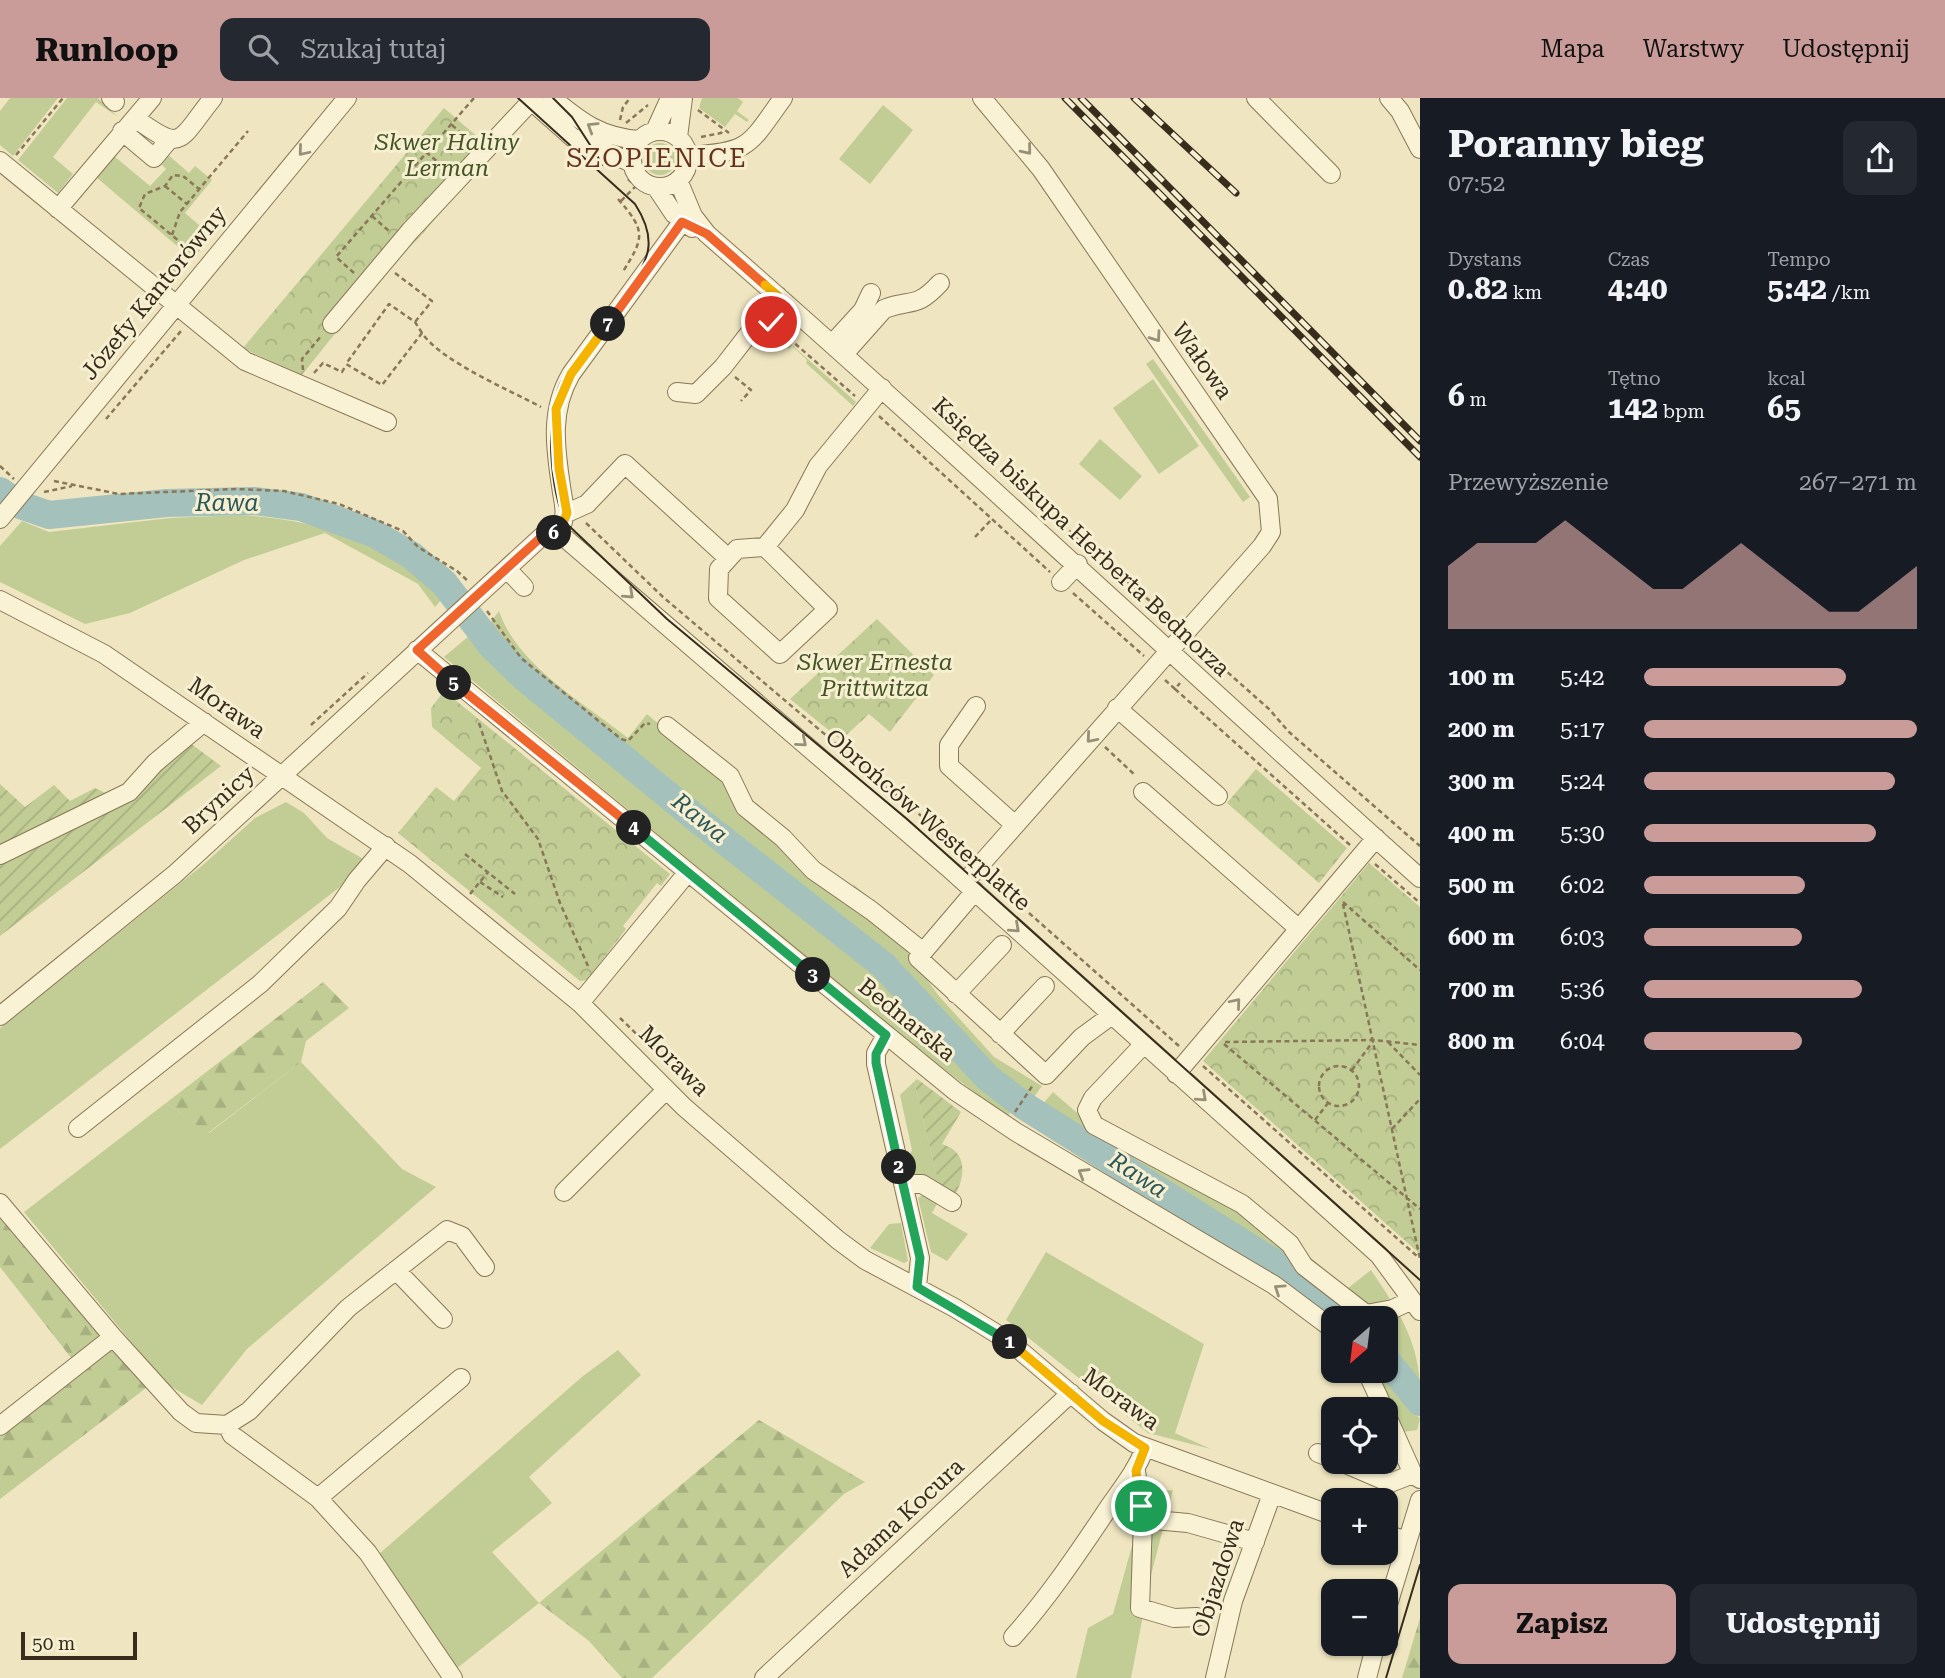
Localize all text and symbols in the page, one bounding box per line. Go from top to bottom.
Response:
search box [220,18,710,81]
text: Runloop [35,30,178,69]
icon: search [244,30,282,68]
text: Szukaj tutaj [300,34,446,64]
text: Mapa [1541,35,1605,63]
text: Warstwy [1643,35,1744,63]
text: Udostępnij [1782,35,1910,63]
button: share [1843,121,1917,195]
text: Poranny bieg [1448,122,1704,166]
one-way arrow [587,123,600,136]
park label: Skwer Haliny Lerman [374,129,520,182]
one-way arrow [299,142,311,155]
one-way arrow [1018,142,1031,154]
district label: SZOPIENICE [566,143,748,173]
text: 07:52 [1448,170,1505,197]
street label: Józefy Kantorówny [76,201,233,385]
text: Dystans [1448,248,1521,271]
text: Czas [1608,248,1650,271]
text: Tempo [1767,248,1831,271]
text: 0.82 [1448,271,1508,306]
text: 4:40 [1608,271,1667,306]
text: 5:42 [1767,271,1827,306]
text: km [1508,281,1542,304]
text: /km [1827,281,1870,304]
pin [741,292,801,352]
icon: check [752,303,790,341]
pin: 7 [590,306,626,342]
text: 7 [602,312,613,335]
street label: Wałowa [1166,318,1238,405]
one-way arrow [1148,329,1160,342]
text: Tętno [1608,367,1661,390]
text: kcal [1767,367,1806,390]
text: 6 [1448,378,1465,413]
text: m [1465,388,1487,411]
text: 142 [1608,390,1658,425]
text: 65 [1767,390,1801,425]
street label: Księdza biskupa Herberta Bednorza [927,392,1236,682]
text: bpm [1658,400,1705,423]
text: Przewyższenie [1448,469,1609,496]
text: 267–271 m [1799,469,1917,496]
water label: Rawa [194,489,259,517]
pin: 6 [536,516,572,550]
text: 6 [548,521,559,544]
one-way arrow [621,586,634,599]
park label: Skwer Ernesta Prittwitza [796,649,953,702]
text: 100 m [1448,664,1515,691]
text: 5:42 [1560,664,1605,691]
pin: 5 [436,666,472,700]
text: 5 [448,671,459,694]
street label: Morawa [183,672,271,745]
text: 200 m [1448,716,1515,743]
text: 5:17 [1560,716,1605,743]
street label: Obrońców Westerplatte [820,723,1036,917]
one-way arrow [1087,729,1099,742]
one-way arrow [793,734,806,746]
street label: Brynicy [178,760,261,840]
text: 300 m [1448,768,1515,795]
text: 5:24 [1560,768,1605,795]
water label: Rawa [666,787,733,849]
pin: 4 [616,810,652,846]
text: 4 [628,816,639,839]
text: 400 m [1448,820,1515,847]
text: 5:30 [1560,820,1605,847]
text: 500 m [1448,872,1515,899]
text: 6:02 [1560,872,1605,899]
one-way arrow [1007,920,1020,932]
text: 600 m [1448,924,1515,951]
text: 6:03 [1560,924,1605,951]
pin: 3 [796,958,830,992]
text: 3 [807,963,818,986]
street label: Bednarska [853,973,961,1068]
text: 700 m [1448,976,1515,1003]
text: 5:36 [1560,976,1605,1003]
one-way arrow [1228,998,1240,1011]
street label: Morawa [633,1020,715,1102]
text: 800 m [1448,1028,1515,1055]
text: 6:04 [1560,1028,1605,1055]
one-way arrow [1194,1089,1207,1101]
water label: Rawa [1103,1145,1172,1204]
pin: 2 [881,1150,916,1184]
text: 2 [893,1155,904,1178]
one-way arrow [1078,1168,1091,1181]
one-way arrow [1274,1285,1287,1297]
north arrow [1321,1306,1398,1382]
map controls [1321,1306,1398,1656]
pin: 1 [992,1324,1028,1360]
text: 1 [1004,1330,1015,1353]
street label: Morawa [1077,1362,1165,1436]
button: locate [1321,1397,1398,1474]
street label: Adama Kocura [833,1453,970,1583]
pin [1111,1476,1171,1536]
icon: arrive [1122,1487,1160,1525]
button: + [1321,1488,1398,1565]
street label: Objazdowa [1186,1515,1250,1641]
button: − [1321,1579,1398,1656]
button: Zapisz [1448,1584,1676,1664]
button: Udostępnij [1690,1584,1917,1664]
scale bar [21,1629,136,1661]
text: 50 m [32,1632,75,1655]

